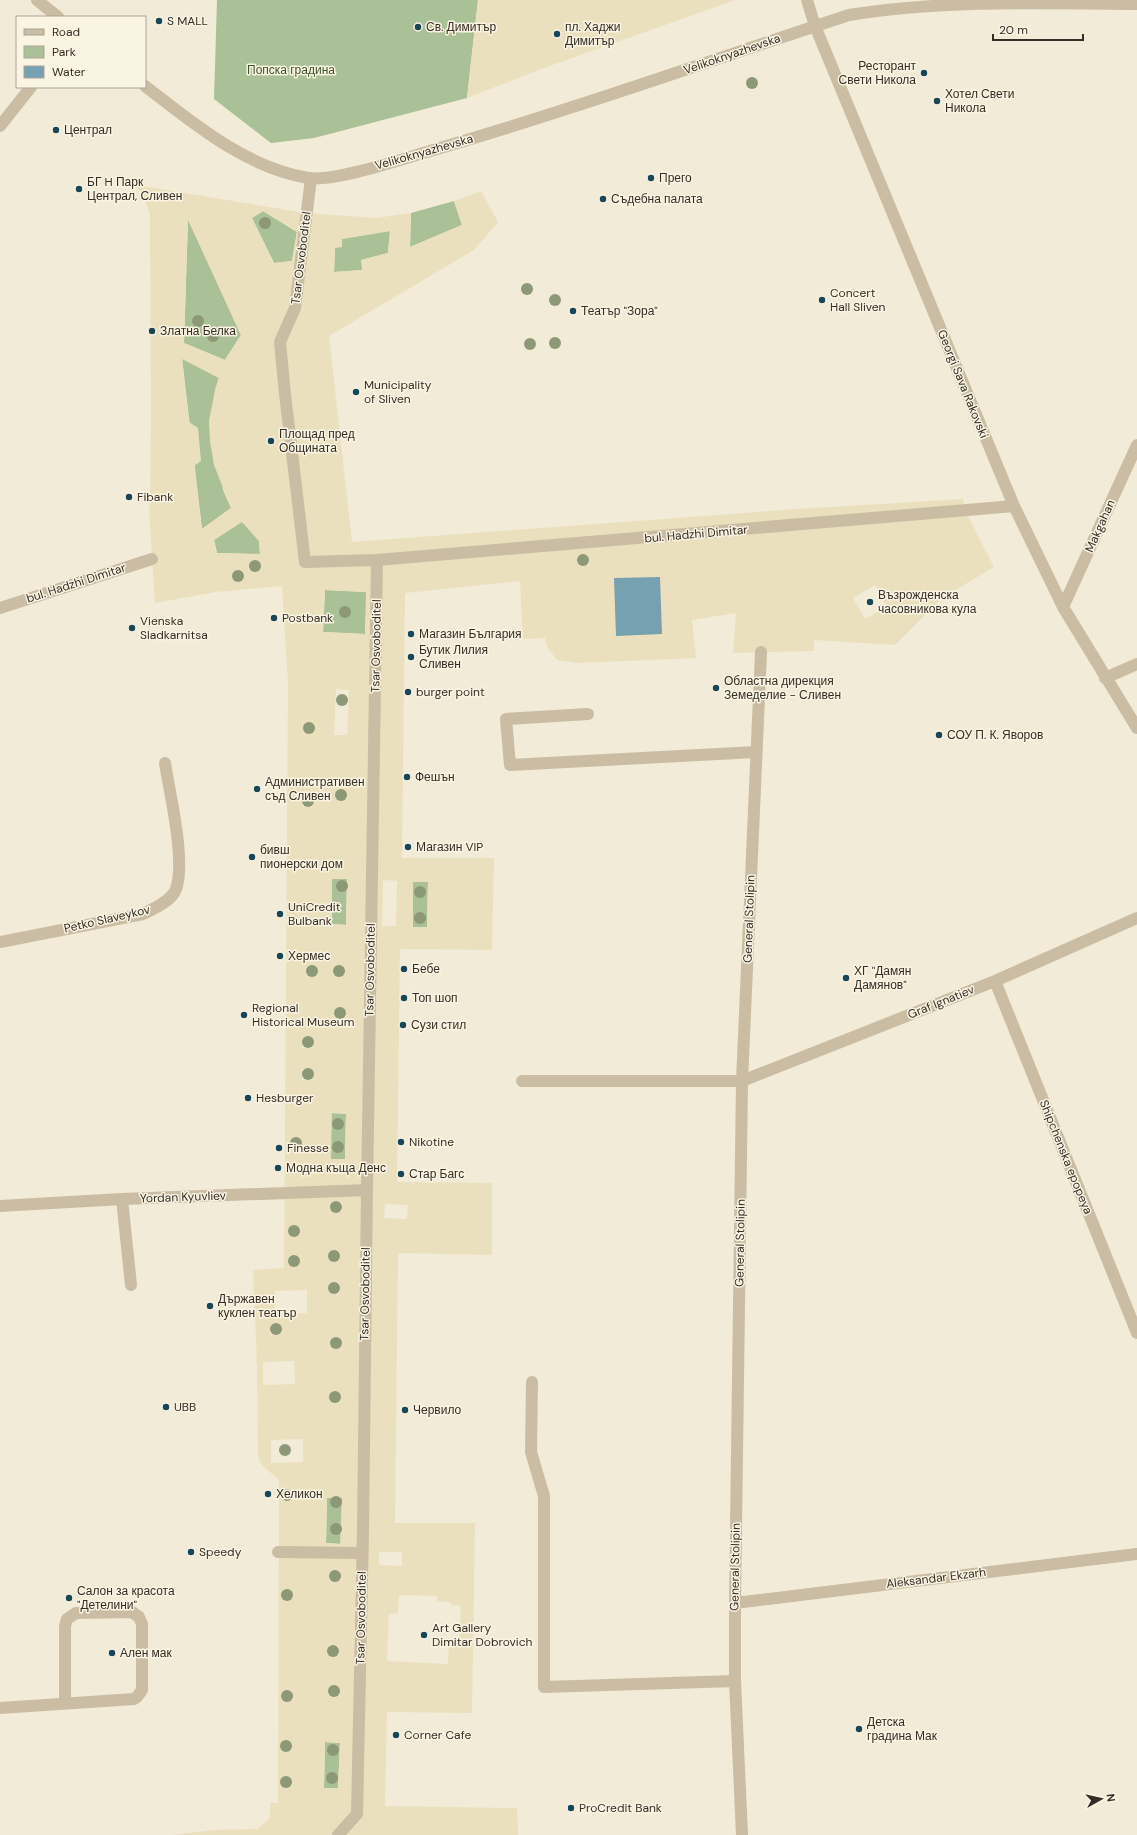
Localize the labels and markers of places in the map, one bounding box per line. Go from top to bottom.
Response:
place label: S MALL [167,13,208,29]
marker: S MALL [154,16,164,26]
place label: Св. Димитър [426,19,496,35]
place label: пл. Хаджи Димитър [565,19,620,49]
marker: Св. Димитър [413,22,423,32]
marker: пл. Хаджи Димитър [552,29,562,39]
place label: Ресторант Свети Никола [839,58,917,88]
marker: Ресторант Свети Никола [919,68,929,78]
place label: Хотел Свети Никола [945,86,1015,116]
marker: Хотел Свети Никола [932,96,942,106]
place label: Централ [64,122,112,138]
marker: Централ [51,125,61,135]
place label: Прего [659,170,692,186]
marker: Прего [646,173,656,183]
place label: БГ H Парк Централ, Сливен [87,174,182,204]
marker: БГ H Парк Централ, Сливен [74,184,84,194]
place label: Съдебна палата [611,191,703,207]
marker: Съдебна палата [598,194,608,204]
place label: Concert Hall Sliven [830,285,886,315]
marker: Concert Hall Sliven [817,295,827,305]
place label: Театър "Зора" [581,303,658,319]
marker: Театър "Зора" [568,306,578,316]
place label: Златна Белка [160,323,236,339]
marker: Златна Белка [147,326,157,336]
place label: Municipality of Sliven [364,377,432,407]
marker: Municipality of Sliven [351,387,361,397]
place label: Площад пред Общината [279,426,355,456]
marker: Площад пред Общината [266,436,276,446]
place label: Fibank [137,489,173,505]
marker: Fibank [124,492,134,502]
place label: Възрожденска часовникова кула [878,587,977,617]
marker: Възрожденска часовникова кула [865,597,875,607]
place label: Postbank [282,610,333,626]
place label: Vienska Sladkarnitsa [140,613,208,643]
marker: Postbank [269,613,279,623]
marker: Vienska Sladkarnitsa [127,623,137,633]
place label: Магазин България [419,626,522,642]
marker: Магазин България [406,629,416,639]
place label: Бутик Лилия Сливен [419,642,488,672]
marker: Бутик Лилия Сливен [406,652,416,662]
place label: Областна дирекция Земеделие - Сливен [724,673,841,703]
marker: Областна дирекция Земеделие - Сливен [711,683,721,693]
place label: burger point [416,684,485,700]
marker: burger point [403,687,413,697]
place label: СОУ П. К. Яворов [947,727,1043,743]
marker: СОУ П. К. Яворов [934,730,944,740]
place label: Фешън [415,769,455,785]
marker: Фешън [402,772,412,782]
place label: Административен съд Сливен [265,774,365,804]
marker: Административен съд Сливен [252,784,262,794]
place label: Магазин VIP [416,839,483,855]
place label: бивш пионерски дом [260,842,343,872]
marker: Магазин VIP [403,842,413,852]
marker: бивш пионерски дом [247,852,257,862]
place label: UniCredit Bulbank [288,899,341,929]
marker: UniCredit Bulbank [275,909,285,919]
place label: Хермес [288,948,330,964]
marker: Хермес [275,951,285,961]
place label: Бебе [412,961,440,977]
place label: ХГ "Дамян Дамянов" [854,963,911,993]
marker: Бебе [399,964,409,974]
marker: ХГ "Дамян Дамянов" [841,973,851,983]
place label: Топ шоп [412,990,458,1006]
marker: Топ шоп [399,993,409,1003]
place label: Regional Historical Museum [252,1000,354,1030]
marker: Regional Historical Museum [239,1010,249,1020]
place label: Сузи стил [411,1017,466,1033]
marker: Сузи стил [398,1020,408,1030]
place label: Hesburger [256,1090,314,1106]
marker: Hesburger [243,1093,253,1103]
place label: Nikotine [409,1134,454,1150]
marker: Nikotine [396,1137,406,1147]
place label: Finesse [287,1140,329,1156]
marker: Finesse [274,1143,284,1153]
place label: Модна къща Денс [286,1160,386,1176]
marker: Модна къща Денс [273,1163,283,1173]
place label: Стар Багс [409,1166,464,1182]
marker: Стар Багс [396,1169,406,1179]
place label: Държавен куклен театър [218,1291,297,1321]
marker: Държавен куклен театър [205,1301,215,1311]
place label: UBB [174,1399,196,1415]
marker: UBB [161,1402,171,1412]
place label: Червило [413,1402,462,1418]
marker: Червило [400,1405,410,1415]
place label: Хеликон [276,1486,323,1502]
marker: Хеликон [263,1489,273,1499]
place label: Speedy [199,1544,242,1560]
marker: Speedy [186,1547,196,1557]
place label: Салон за красота "Детелини" [77,1583,175,1613]
marker: Салон за красота "Детелини" [64,1593,74,1603]
place label: Art Gallery Dimitar Dobrovich [432,1620,533,1650]
marker: Art Gallery Dimitar Dobrovich [419,1630,429,1640]
place label: Ален мак [120,1645,172,1661]
marker: Ален мак [107,1648,117,1658]
place label: Детска градина Мак [867,1714,938,1744]
marker: Детска градина Мак [854,1724,864,1734]
place label: Corner Cafe [404,1727,471,1743]
marker: Corner Cafe [391,1730,401,1740]
place label: ProCredit Bank [579,1800,662,1816]
marker: ProCredit Bank [566,1803,576,1813]

